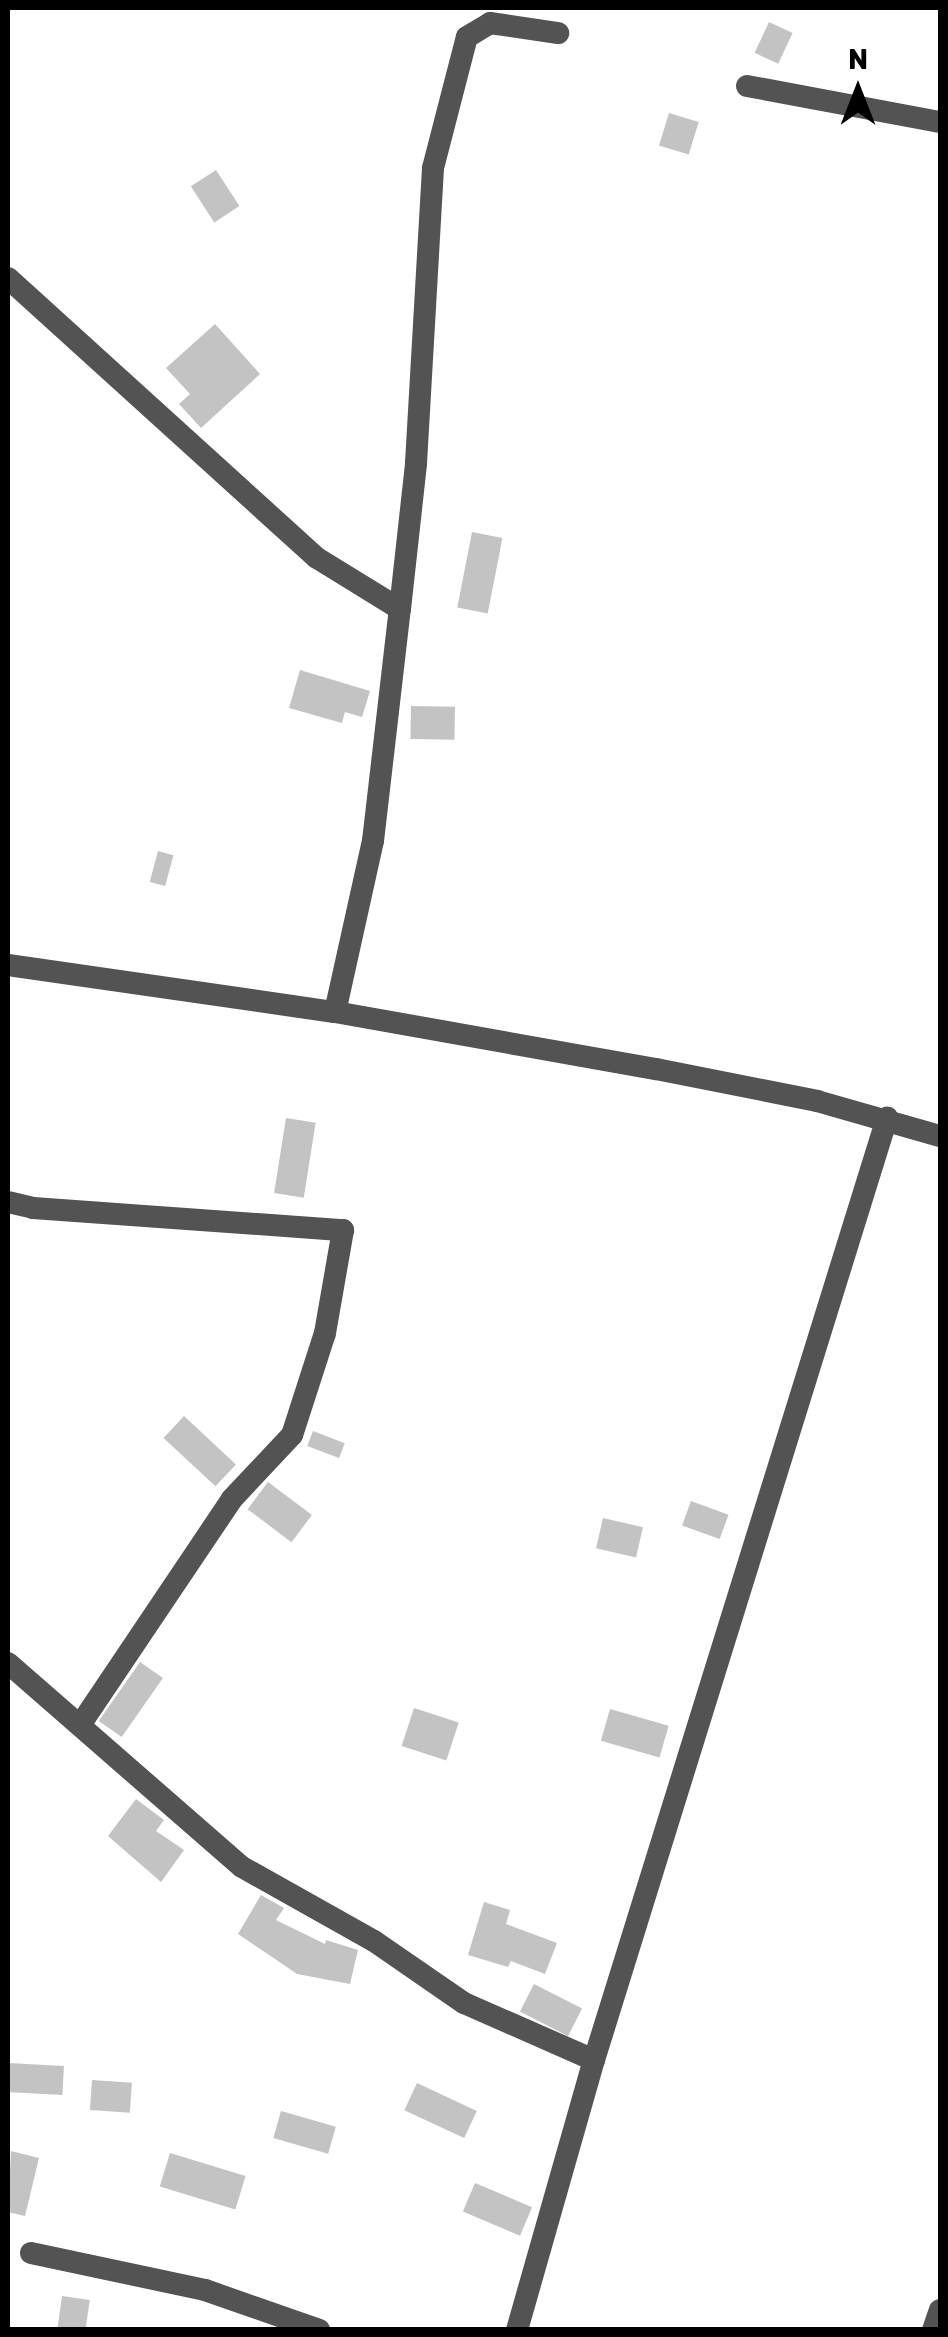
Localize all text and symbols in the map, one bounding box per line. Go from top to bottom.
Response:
north arrow [808,40,908,140]
text: N [848,43,868,76]

